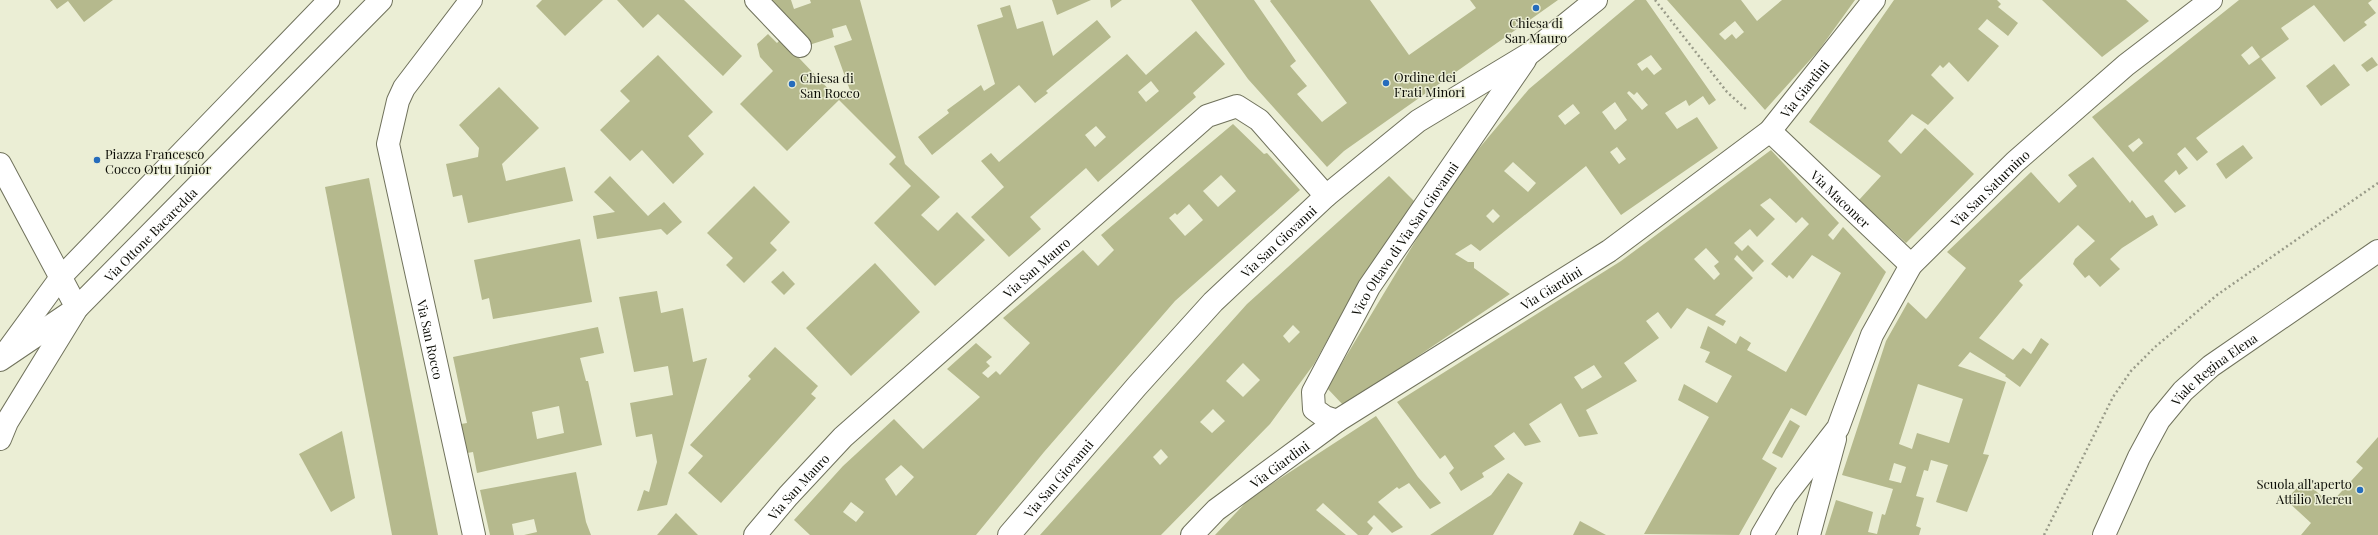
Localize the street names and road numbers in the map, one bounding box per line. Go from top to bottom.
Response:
street label: Via Giardini [1775,56,1832,121]
street label: Via San Saturnino [1946,145,2033,231]
street label: Vico Ottavo di Via San Giovanni [1346,158,1461,319]
street label: Via Macomer [1807,165,1875,231]
street label: Via Ottone Bacaredda [99,183,200,285]
street label: Via San Giovanni [1236,201,1320,281]
street label: Via San Mauro [998,233,1073,302]
street label: Via Giardini [1516,262,1585,313]
street label: Via San Rocco [414,297,448,381]
street label: Viale Regina Elena [2166,328,2261,409]
street label: Via San Giovanni [1019,435,1096,522]
street label: Via Giardini [1245,436,1312,492]
street label: Via San Mauro [763,449,832,524]

